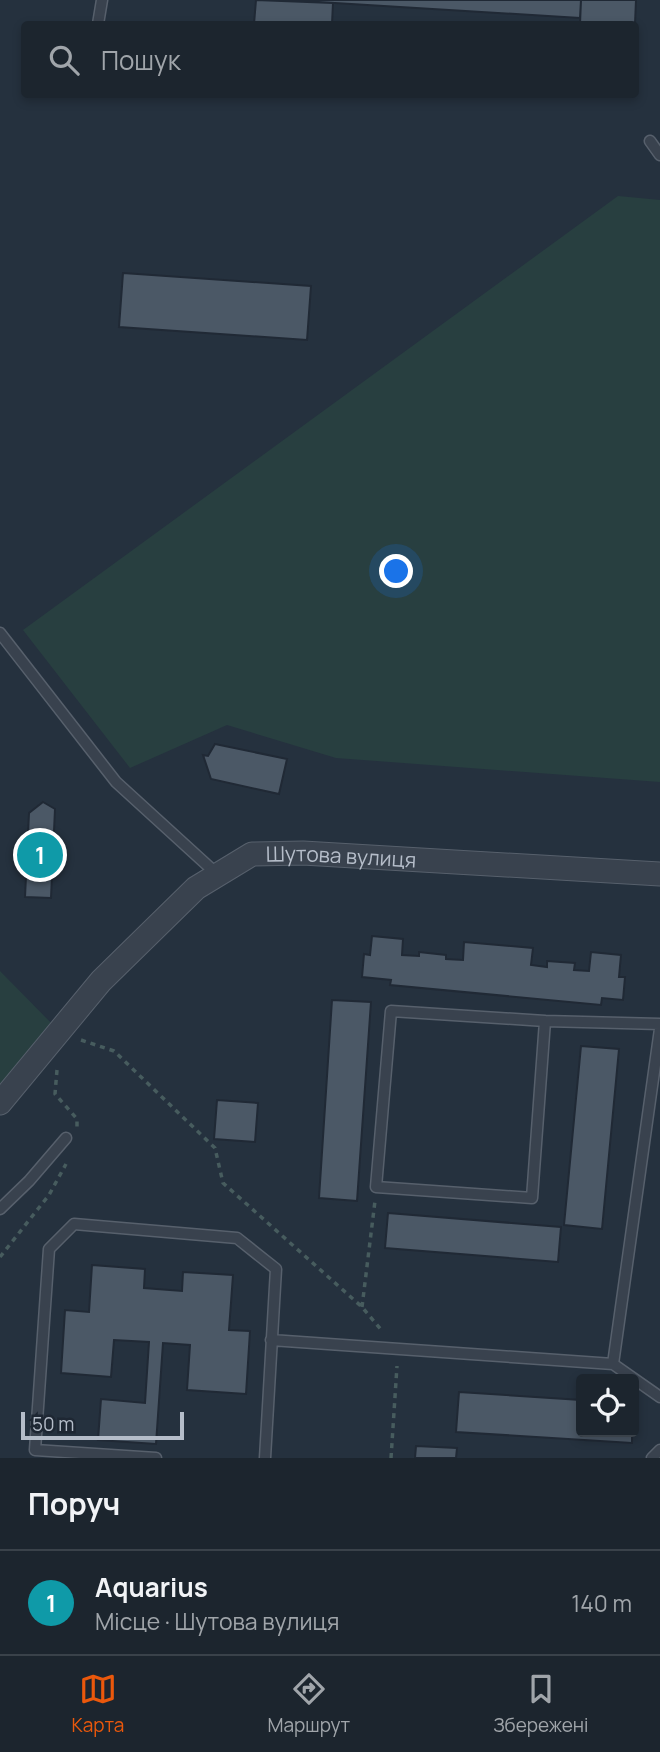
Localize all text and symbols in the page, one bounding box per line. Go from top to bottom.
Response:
search box [21,21,639,98]
icon: search [45,41,83,79]
text: Пошук [101,42,181,78]
your location [379,554,413,588]
pin: 1 [17,829,63,881]
street label: Шутова вулиця [266,839,417,874]
map controls [576,1374,639,1437]
button: locate [576,1374,639,1437]
scale bar [21,1409,184,1441]
text: 50 m [32,1411,74,1437]
text: Поруч [28,1483,120,1524]
text: Aquarius [95,1569,208,1605]
text: 1 [46,1587,56,1619]
text: 140 m [571,1587,632,1619]
text: Місце · Шутова вулиця [95,1605,339,1637]
tab: Карта [72,1670,124,1738]
tab: Маршрут [268,1670,350,1738]
tab: Збережені [493,1670,588,1738]

